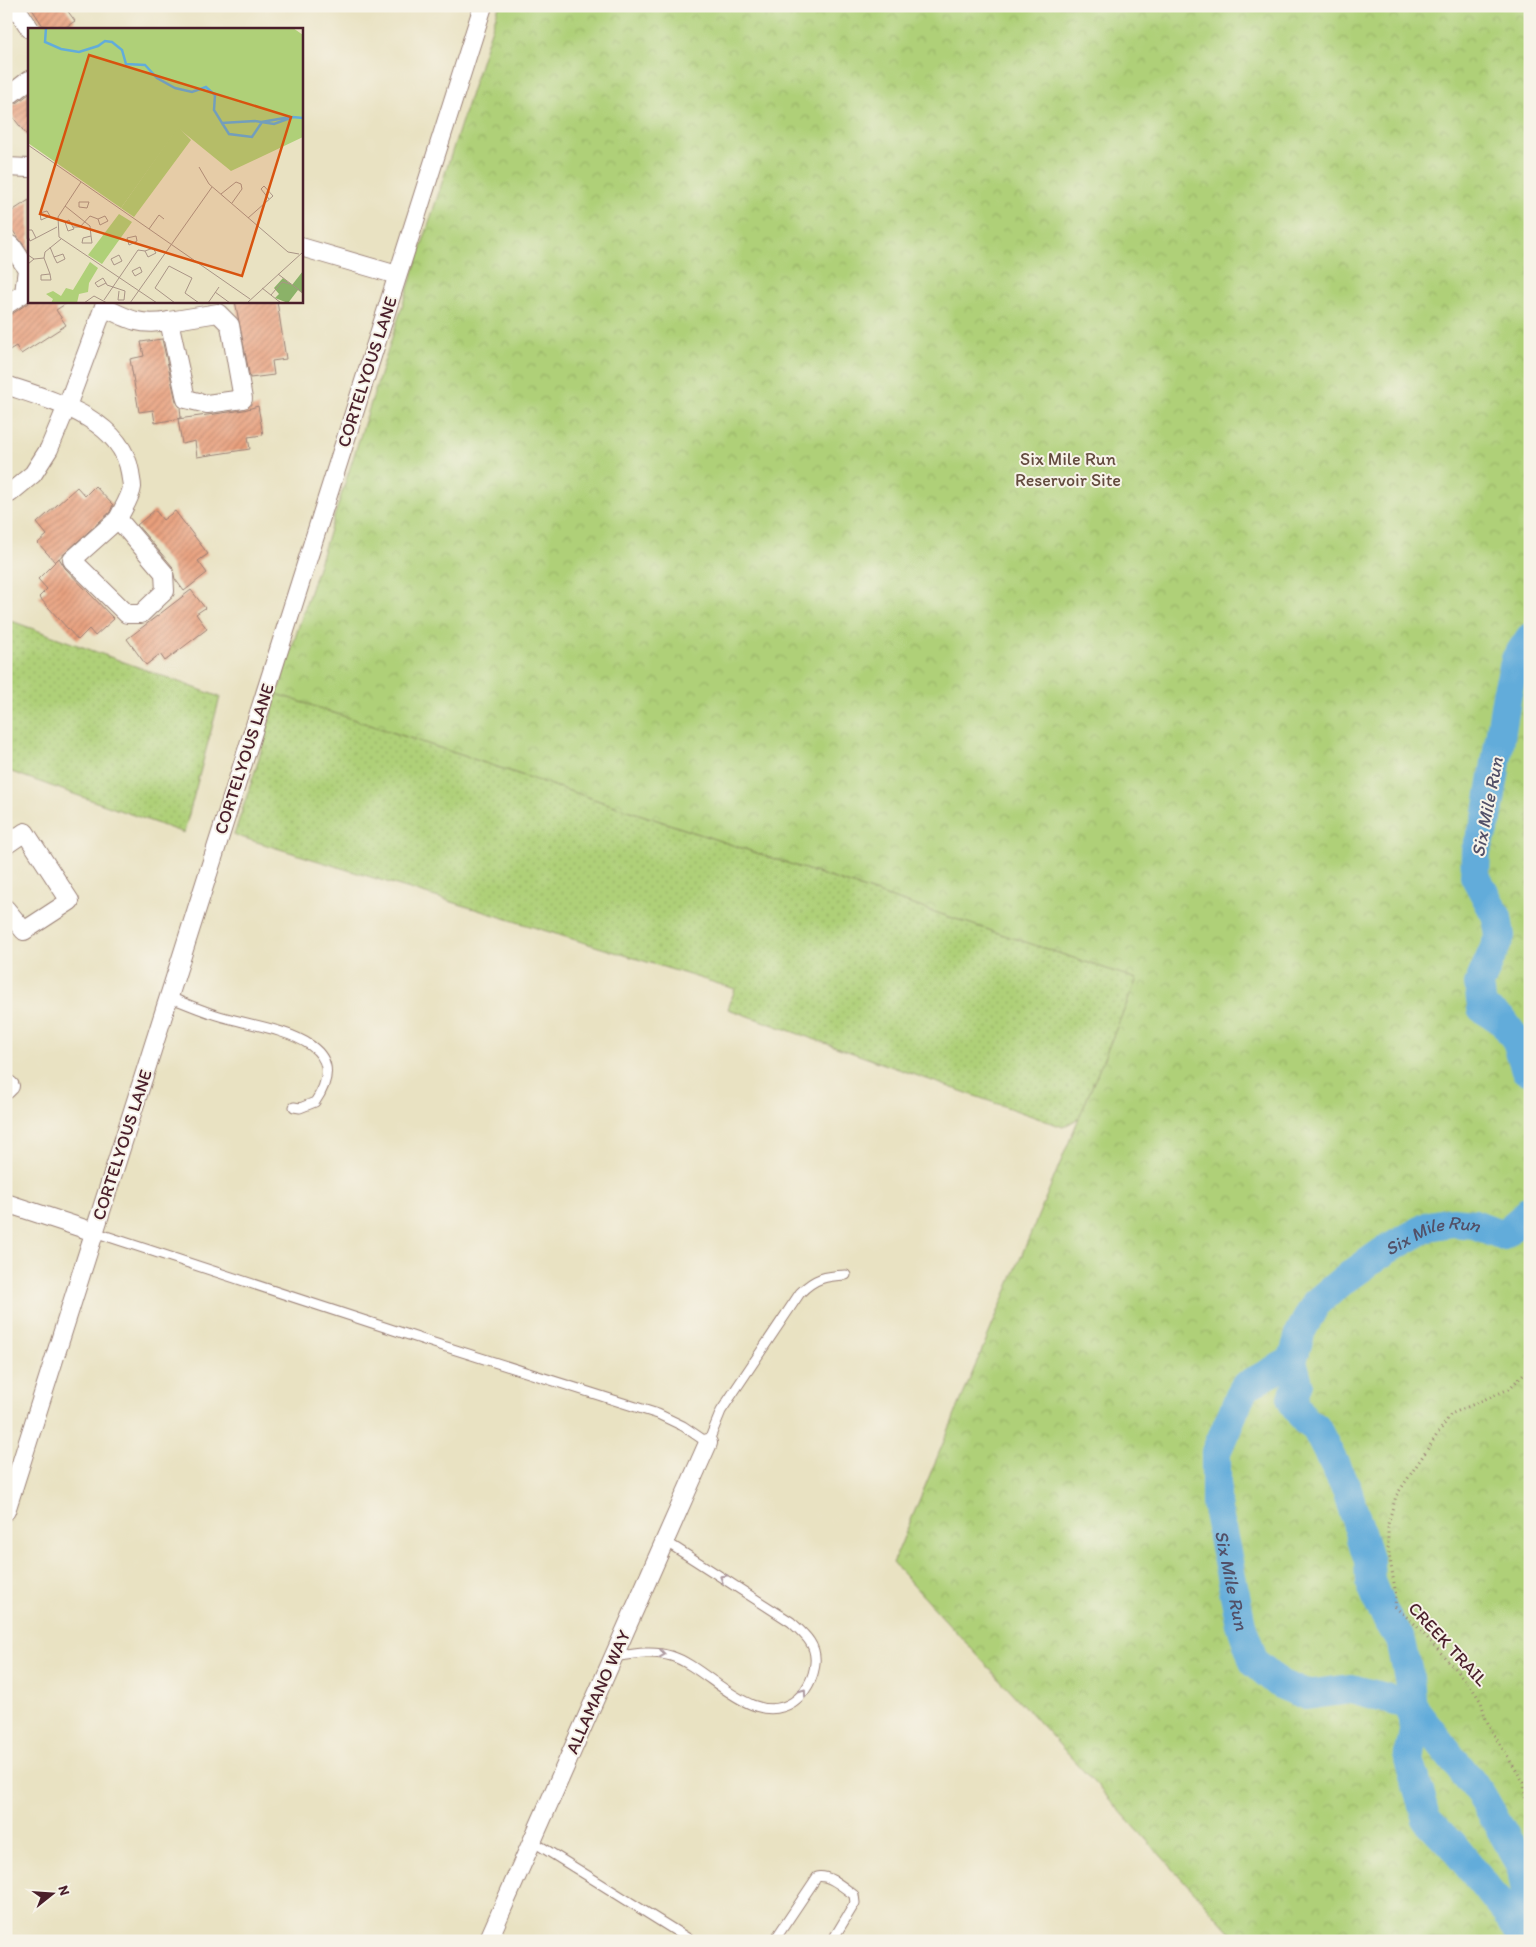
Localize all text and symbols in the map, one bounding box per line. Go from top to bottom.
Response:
inset map [28,28,302,302]
street label: CORTELYOUS LANE [332,294,402,450]
park label: Six Mile Run Reservoir Site [1015,448,1121,491]
street label: CORTELYOUS LANE [209,681,279,837]
water label: Six Mile Run [1466,755,1508,859]
street label: CORTELYOUS LANE [87,1067,157,1223]
water label: Six Mile Run [1380,1210,1484,1260]
water label: Six Mile Run [1210,1528,1254,1633]
one-way arrow [719,1574,728,1584]
street label: CREEK TRAIL [1404,1597,1492,1691]
street label: ALLAMANO WAY [561,1626,635,1757]
one-way arrow [658,1648,666,1659]
one-way arrow [797,1688,806,1698]
north arrow [28,1870,78,1920]
text: N [54,1883,73,1897]

